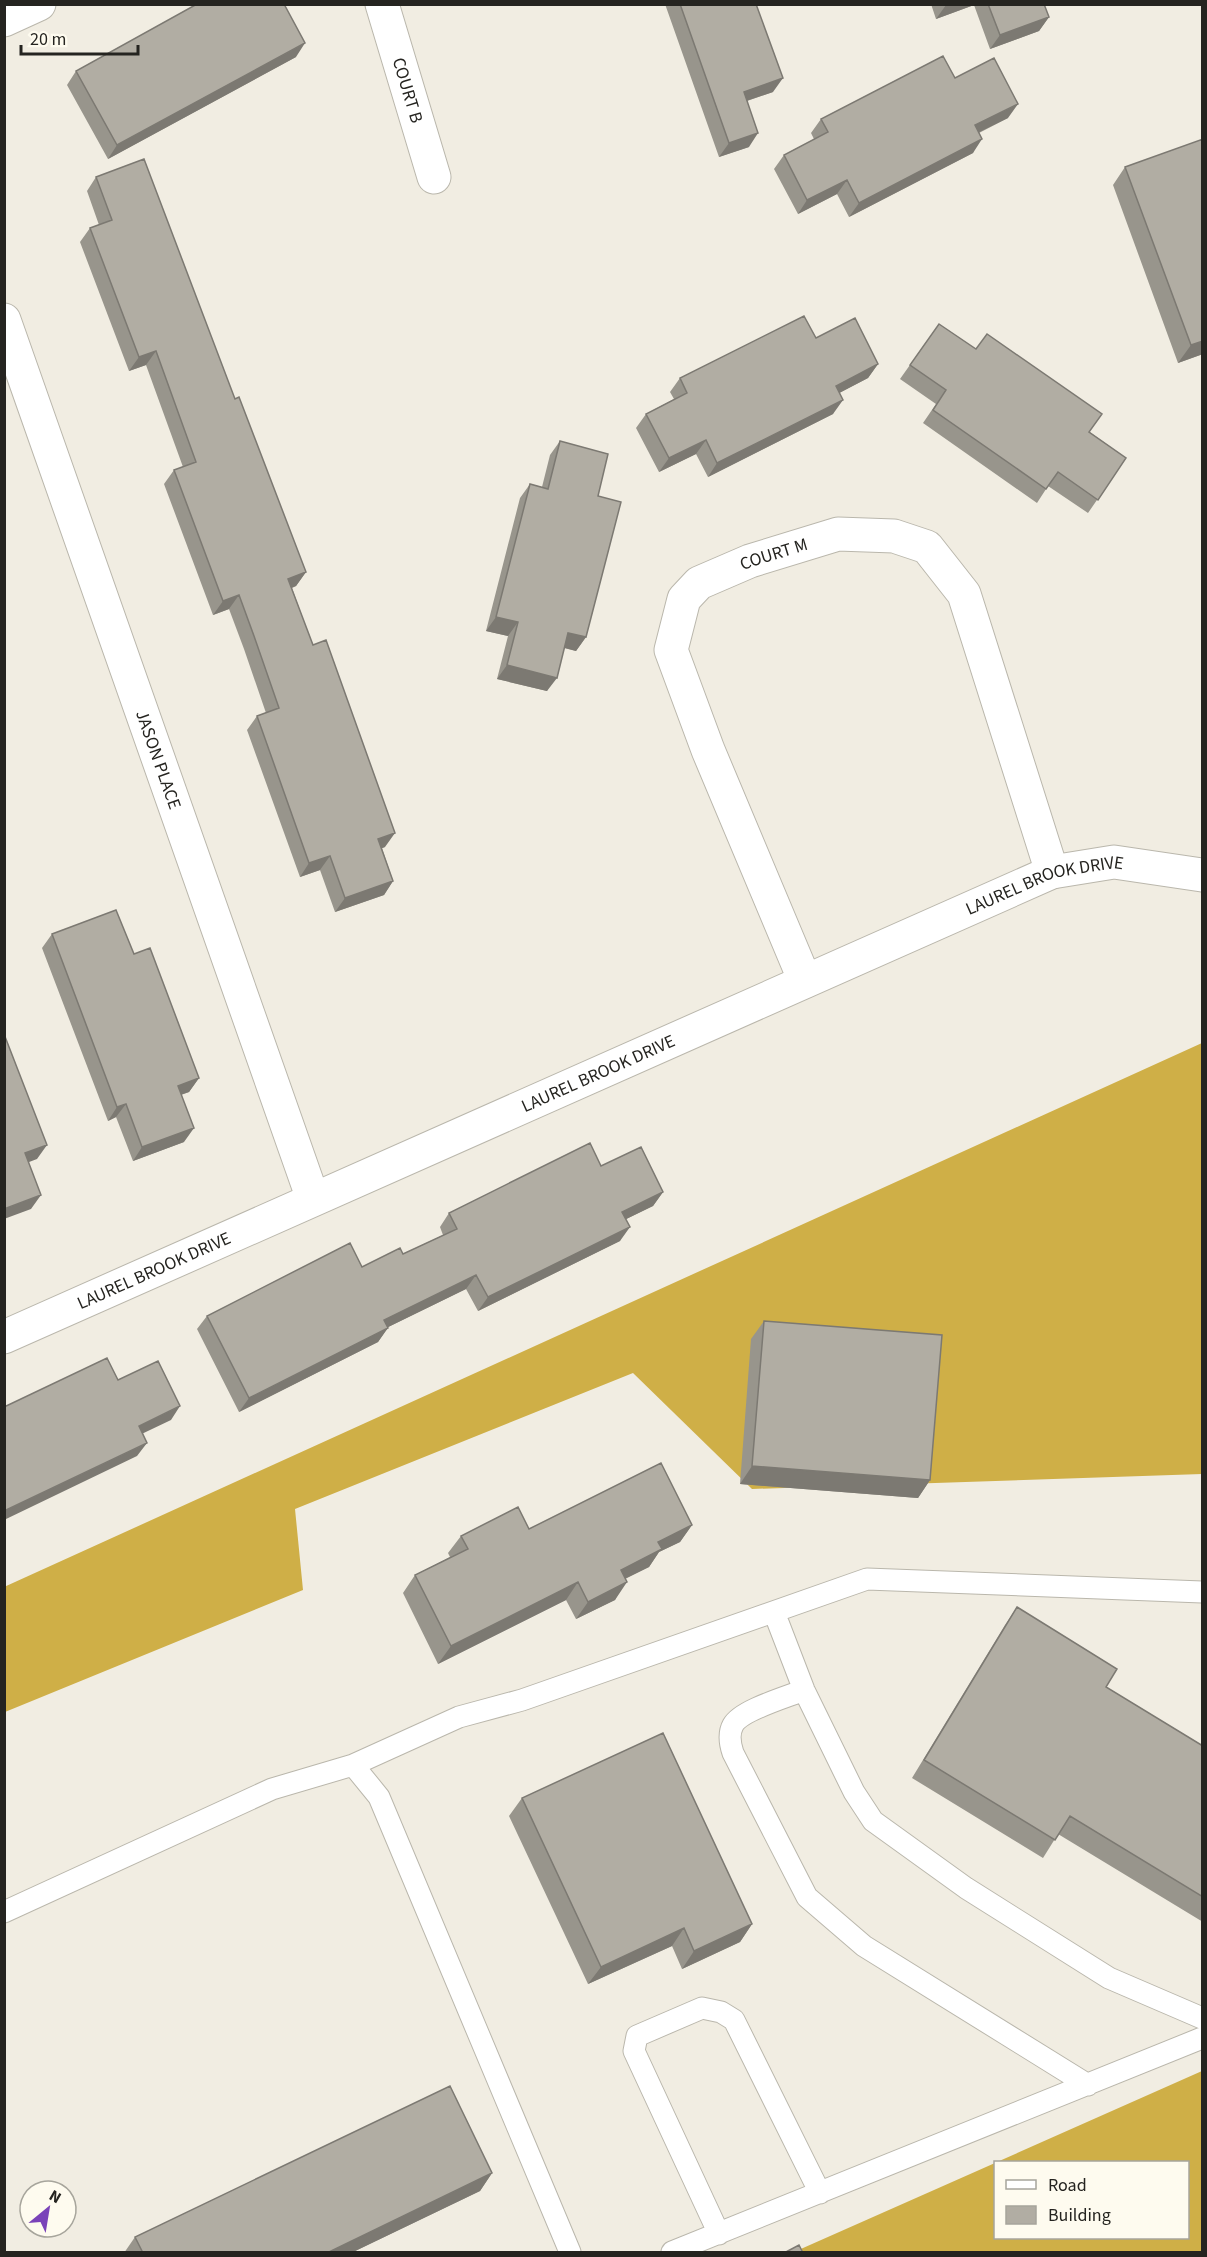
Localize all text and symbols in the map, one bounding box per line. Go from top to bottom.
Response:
scale bar [21,18,138,56]
text: 20 m [30,27,66,52]
street label: COURT B [386,55,429,126]
street label: COURT M [736,532,811,577]
street label: JASON PLACE [129,707,187,813]
street label: LAUREL BROOK DRIVE [962,850,1125,922]
street label: LAUREL BROOK DRIVE [518,1029,679,1119]
street label: LAUREL BROOK DRIVE [73,1226,235,1316]
legend [994,2161,1189,2239]
text: Road [1048,2173,1087,2198]
north arrow [18,2179,78,2239]
text: N [45,2185,65,2209]
text: Building [1048,2203,1111,2228]

